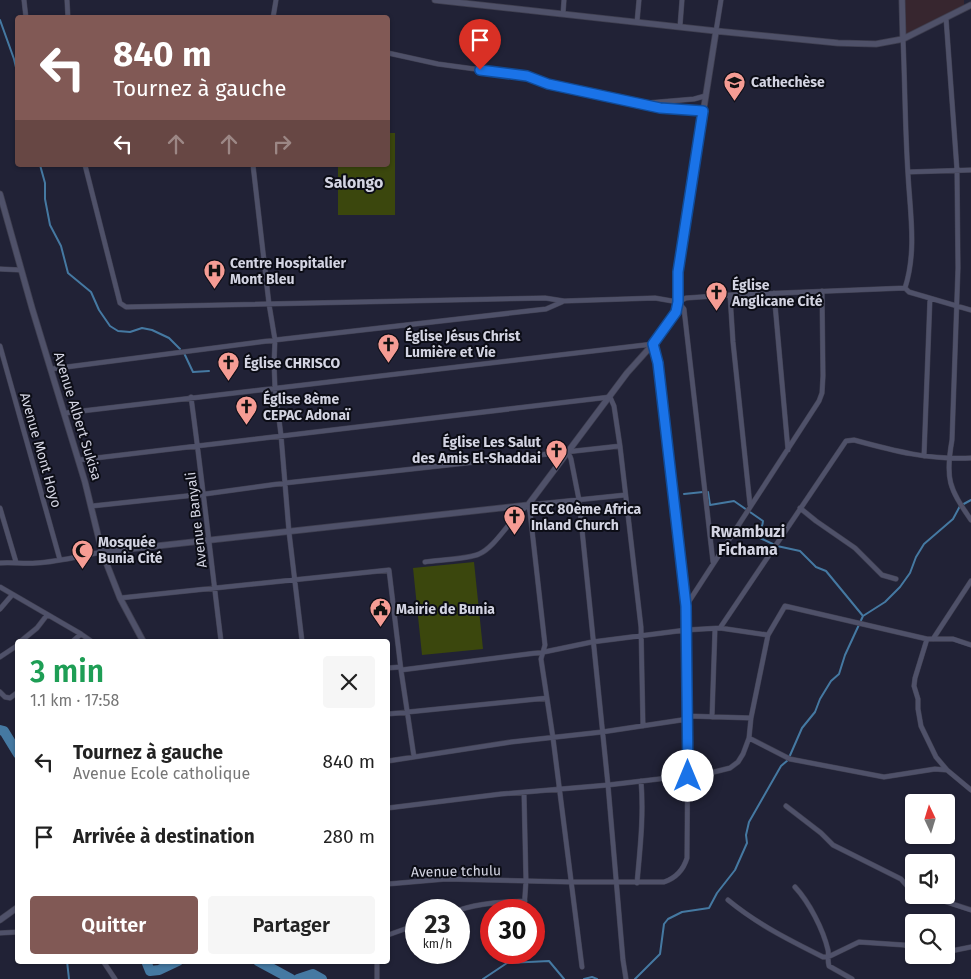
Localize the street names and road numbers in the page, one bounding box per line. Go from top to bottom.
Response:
street label: Avenue Albert Sukisa [50,350,105,482]
street label: Avenue Mont Hoyo [16,391,65,510]
street label: Avenue Banyali [182,471,211,569]
street label: Avenue tchulu [411,862,501,881]

